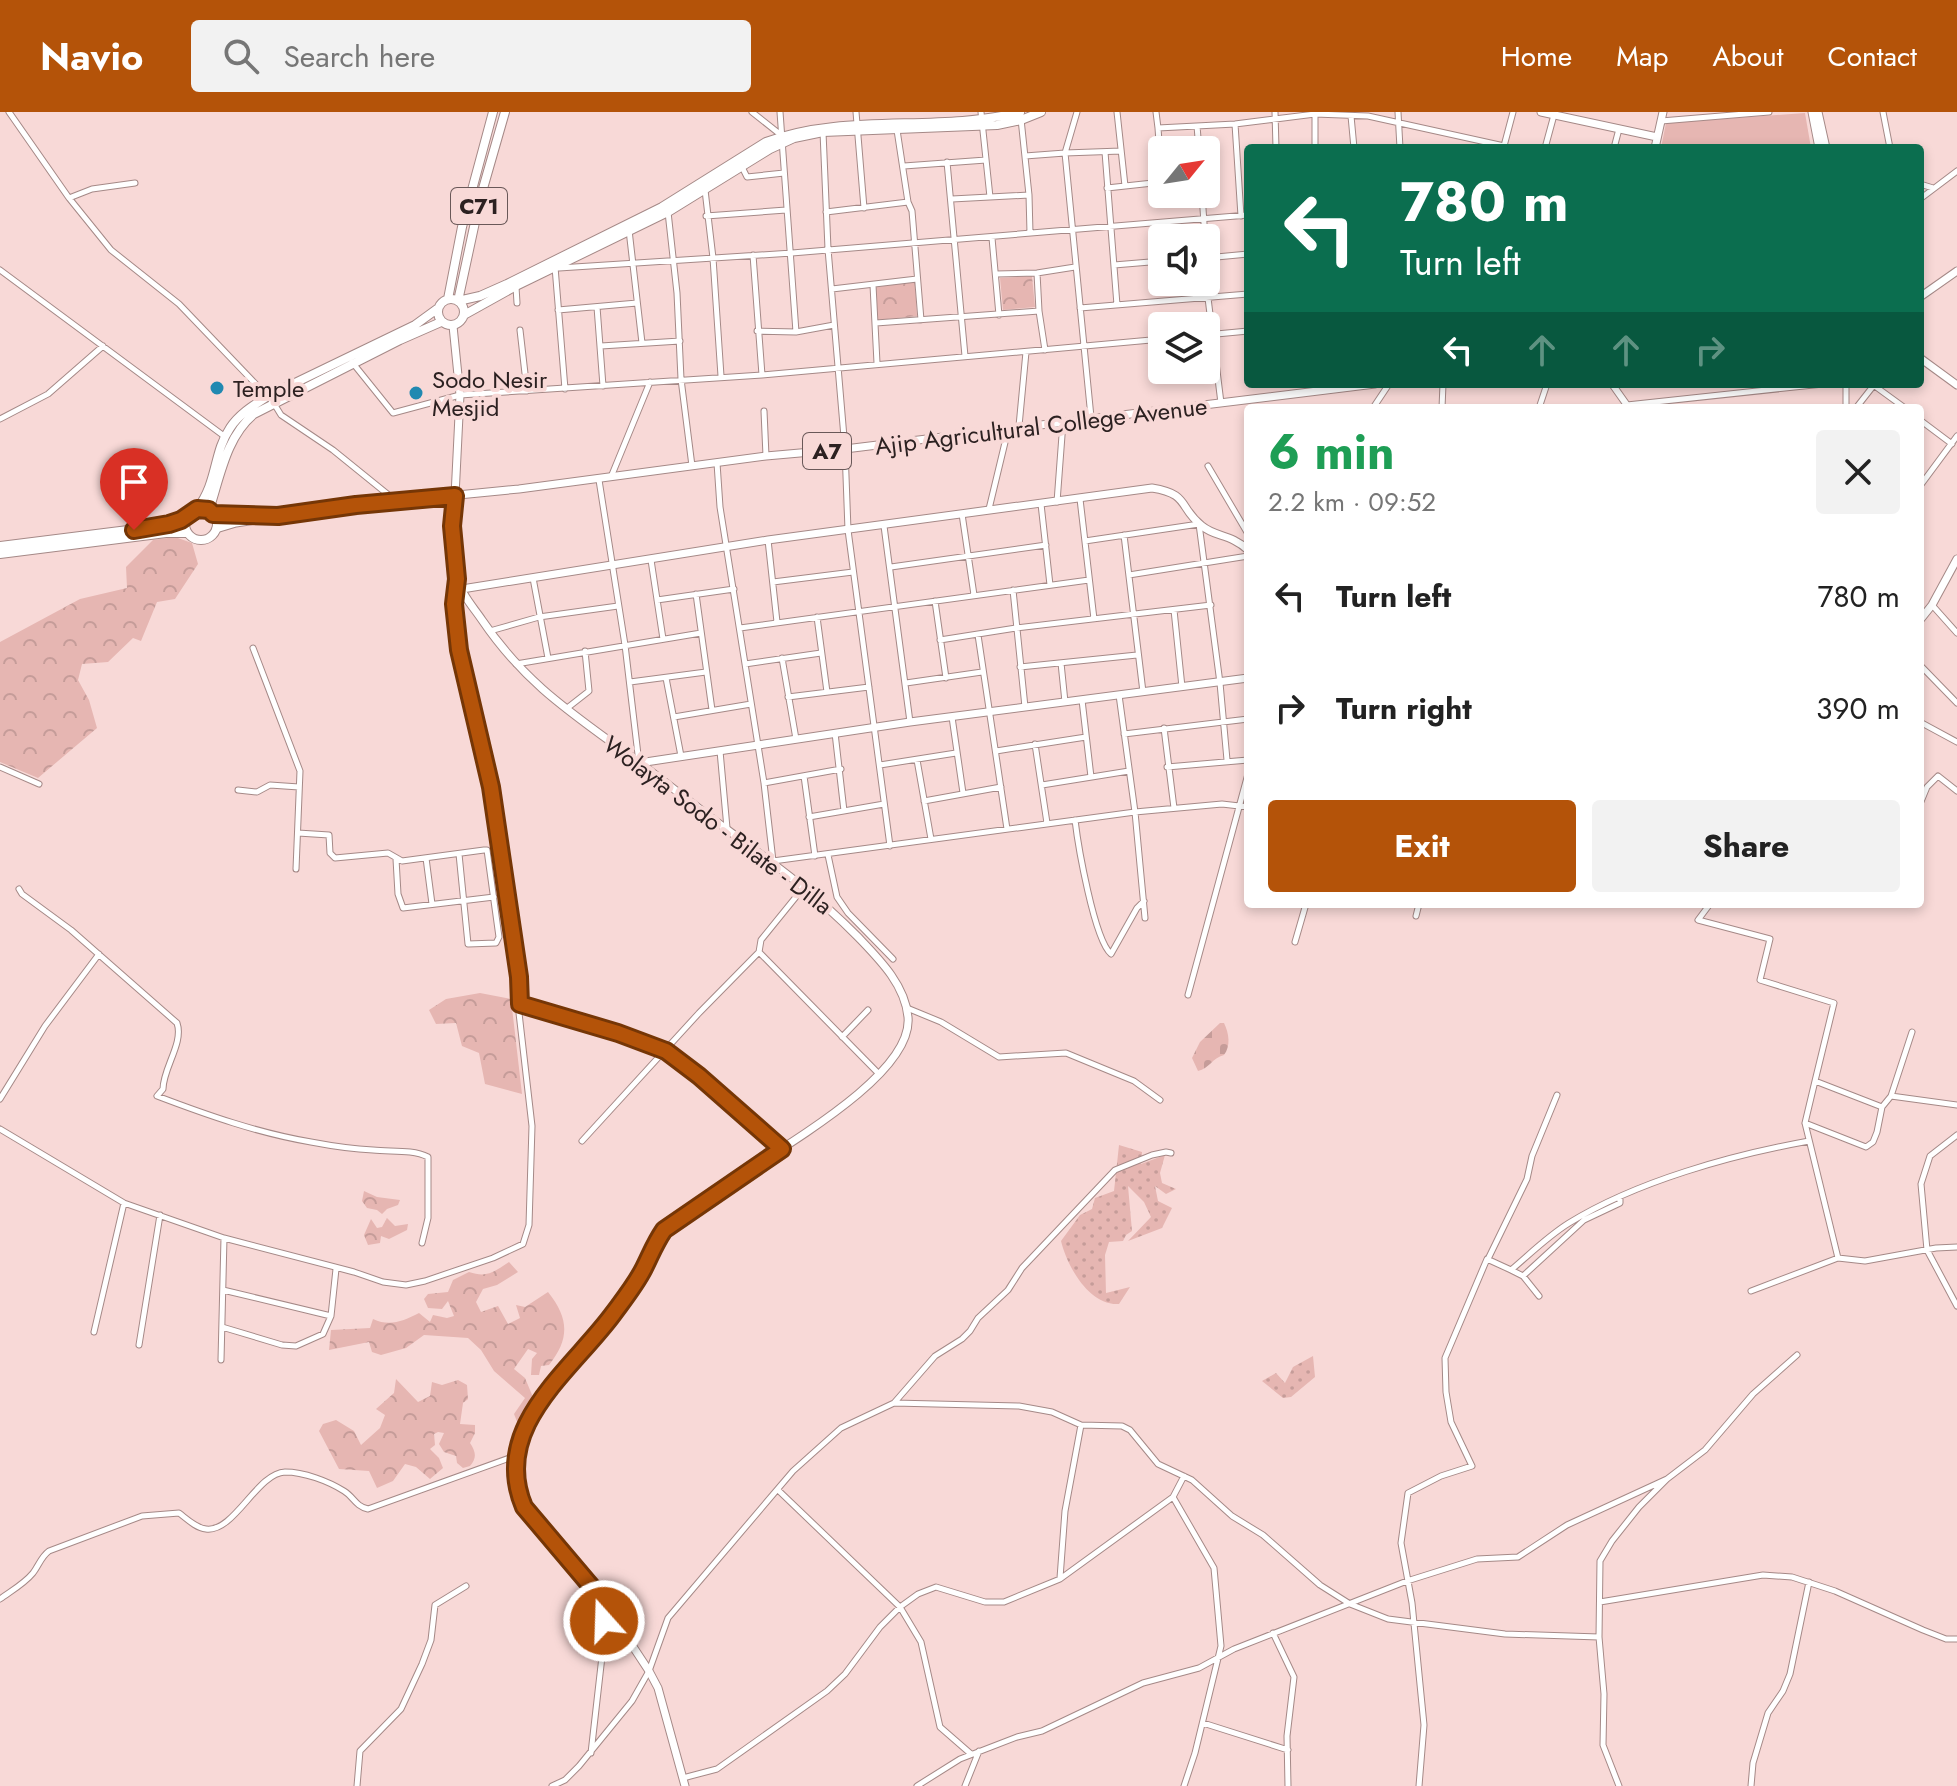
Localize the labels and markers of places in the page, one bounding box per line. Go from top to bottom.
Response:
place label: Sodo Nesir Mesjid [432,362,548,425]
place label: Temple [233,371,304,406]
marker: Temple [208,379,226,397]
marker: Sodo Nesir Mesjid [407,384,425,402]
pin [100,448,168,530]

